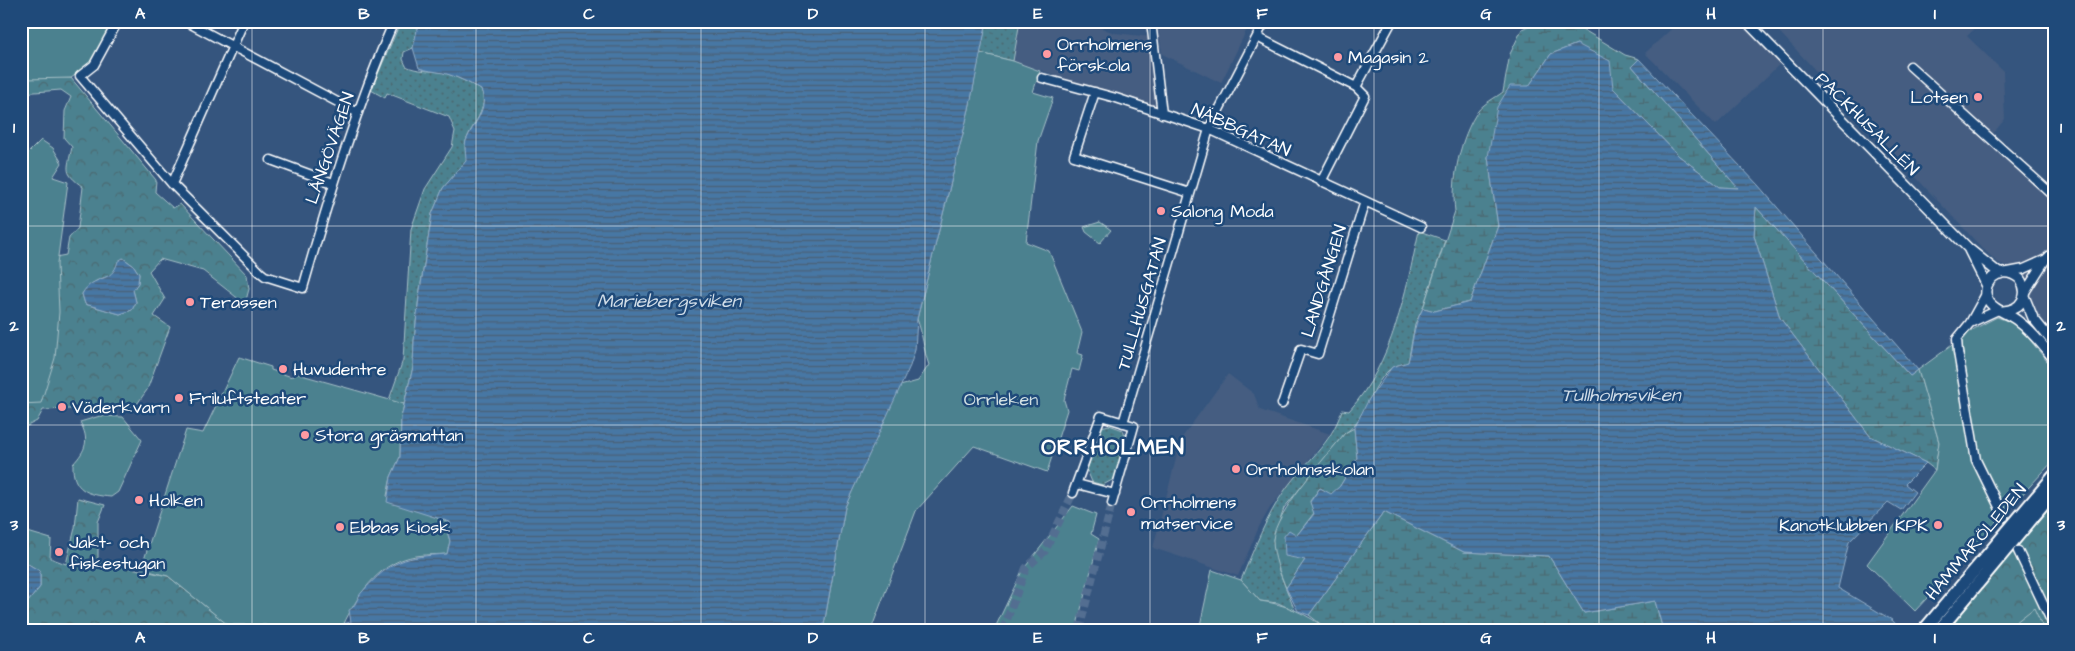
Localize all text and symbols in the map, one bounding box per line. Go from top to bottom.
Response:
text: A [135,3,146,25]
text: B [358,3,370,25]
text: C [583,3,595,25]
text: D [808,3,819,25]
text: E [1033,3,1043,25]
text: F [1256,3,1268,25]
text: G [1480,3,1492,25]
text: H [1706,3,1716,25]
text: I [1934,3,1936,25]
place label: Orrholmens förskola [1057,32,1153,78]
place label: Magasin 2 [1348,45,1429,71]
marker: Orrholmens förskola [1041,48,1053,60]
marker: Magasin 2 [1332,51,1344,63]
street label: PACKHUSALLÉN [1810,67,1924,181]
place label: Lotsen [1910,85,1968,110]
street label: LÅNGÖVÄGEN [299,89,361,207]
marker: Lotsen [1972,91,1984,103]
street label: NÄBBGATAN [1187,97,1295,163]
text: 1 [13,117,16,139]
text: 1 [2060,117,2063,139]
place label: Salong Moda [1171,199,1274,225]
marker: Salong Moda [1155,205,1167,217]
street label: LANDGÅNGEN [1295,222,1353,340]
street label: TULLHUSGATAN [1111,235,1173,373]
water label: Mariebergsviken [597,288,742,315]
place label: Terassen [200,290,277,315]
marker: Terassen [184,296,196,308]
text: 2 [8,315,19,337]
text: 2 [2055,315,2066,337]
place label: Huvudentre [293,357,387,382]
marker: Huvudentre [277,363,289,375]
water label: Tullholmsviken [1561,382,1682,409]
place label: Friluftsteater [189,386,306,411]
park label: Orrleken [964,387,1038,412]
marker: Friluftsteater [173,392,185,404]
place label: Väderkvarn [72,395,170,420]
marker: Väderkvarn [56,401,68,413]
place label: Stora gräsmattan [315,423,464,449]
marker: Stora gräsmattan [299,429,311,441]
district label: ORRHOLMEN [1041,432,1185,463]
place label: Orrholmsskolan [1246,457,1374,482]
marker: Orrholmsskolan [1230,463,1242,475]
street label: HAMMARÖLEDEN [1920,478,2032,606]
place label: Holken [149,488,203,513]
place label: Orrholmens matservice [1141,490,1237,536]
marker: Holken [133,494,145,506]
marker: Orrholmens matservice [1125,506,1137,518]
place label: Kanotklubben KPK [1779,513,1928,538]
text: 3 [9,514,19,536]
text: 3 [2056,514,2066,536]
place label: Ebbas kiosk [350,515,450,540]
marker: Kanotklubben KPK [1932,519,1944,531]
marker: Ebbas kiosk [334,521,346,533]
place label: Jakt- och fiskestugan [69,530,165,577]
marker: Jakt- och fiskestugan [53,546,65,558]
text: A [135,627,146,649]
text: B [358,627,370,649]
text: C [583,627,595,649]
text: D [808,627,819,649]
text: E [1033,627,1043,649]
text: F [1256,627,1268,649]
text: G [1480,627,1492,649]
text: H [1706,627,1716,649]
text: I [1934,627,1936,649]

